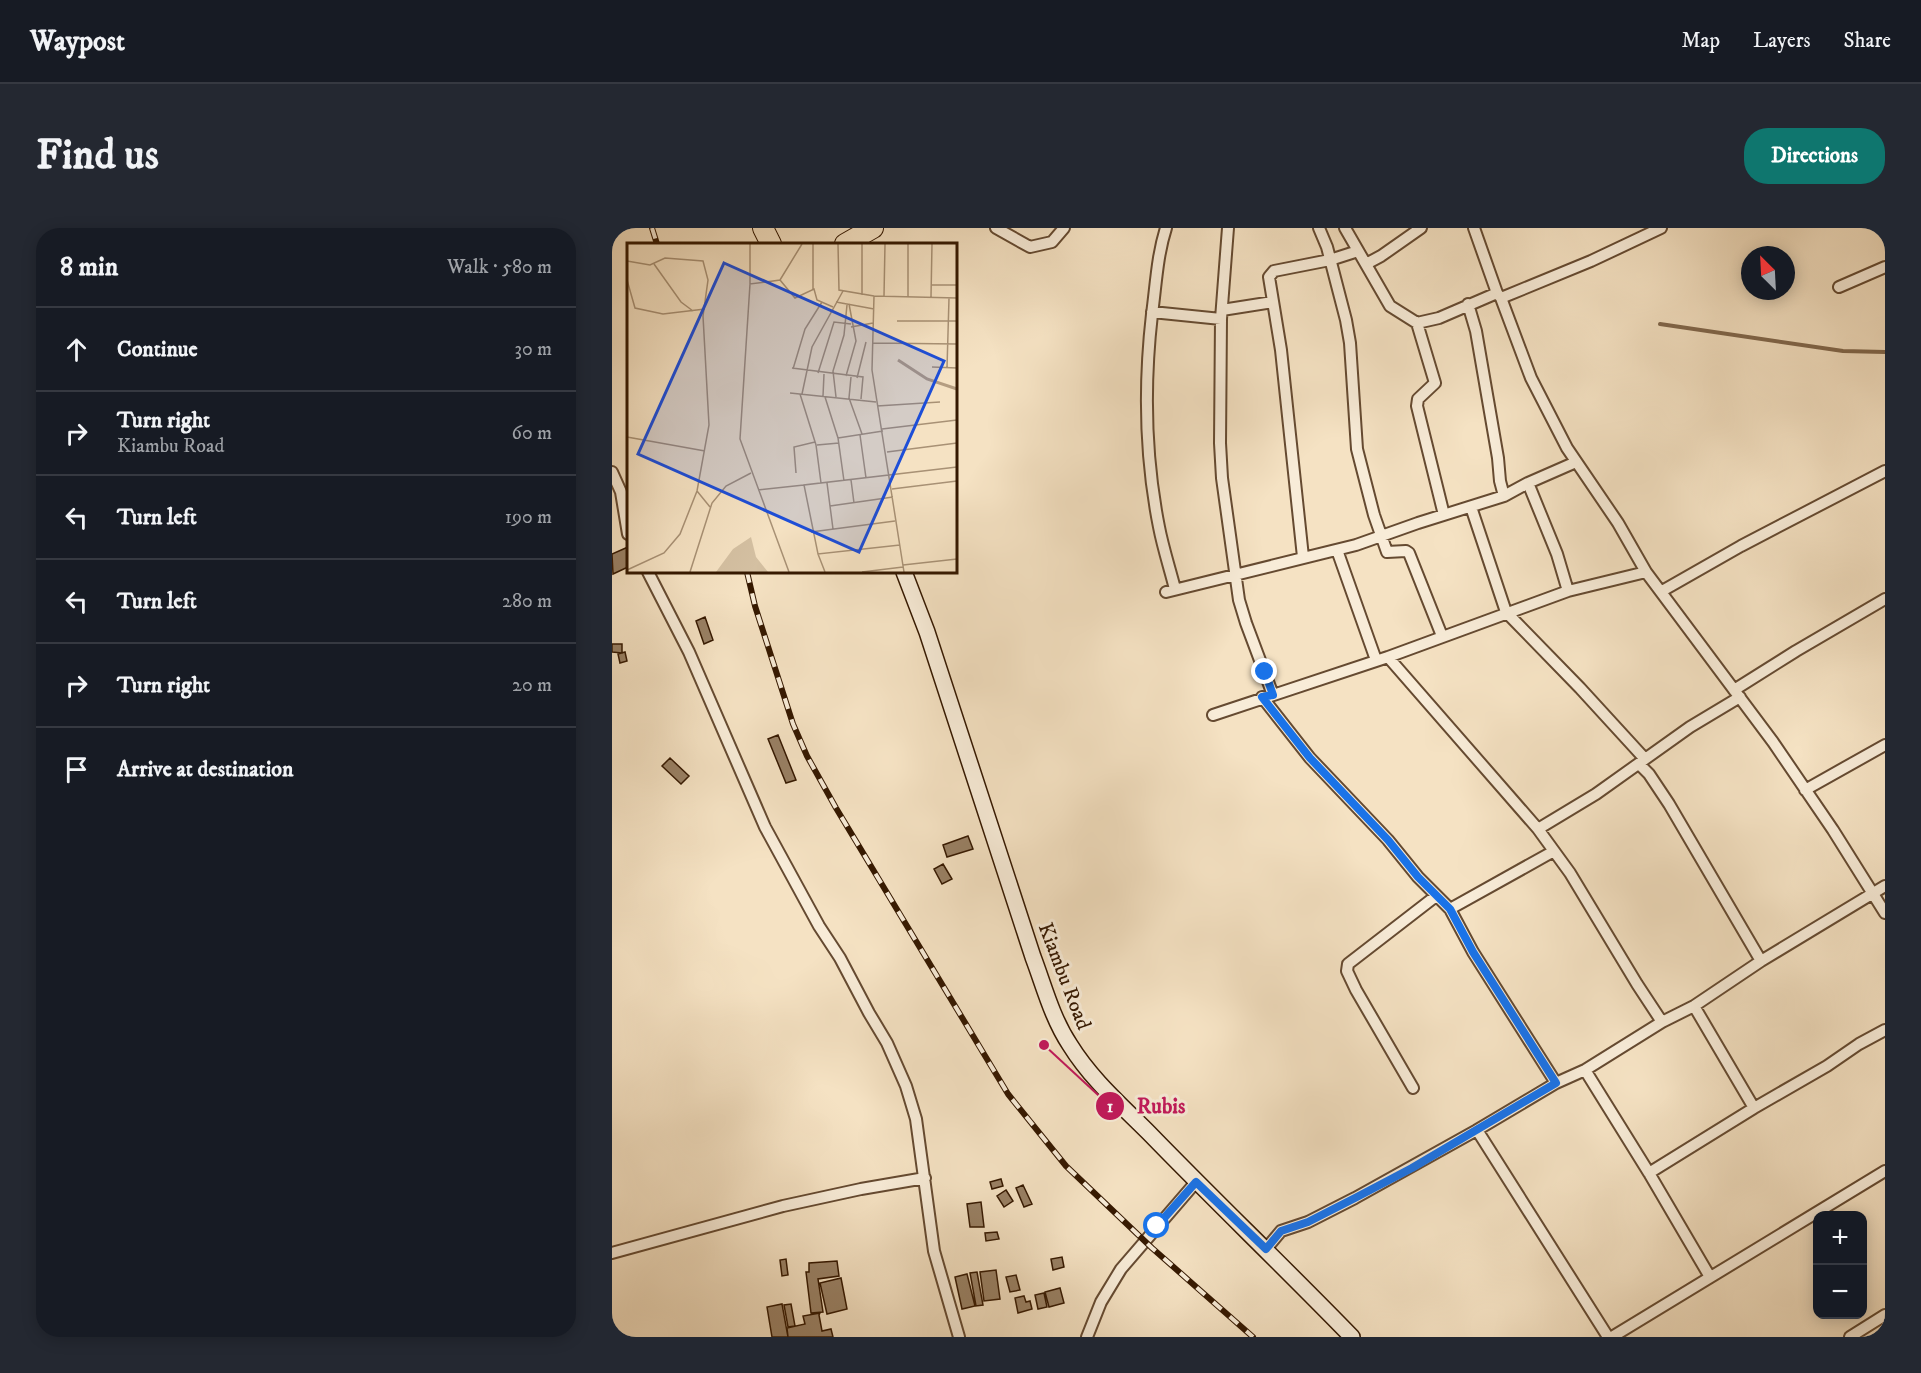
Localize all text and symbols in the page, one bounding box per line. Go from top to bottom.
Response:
text: Waypost [30,24,125,59]
text: Map [1681,28,1720,54]
text: Layers [1753,28,1811,54]
text: Share [1844,28,1891,54]
button: Directions [1744,128,1885,184]
text: Find us [36,130,159,182]
inset map [627,243,957,573]
north arrow [1741,246,1795,300]
text: 8 min [60,251,118,284]
text: Walk · 580 m [447,255,552,280]
icon: ahead [60,333,93,366]
text: Continue [117,336,198,363]
text: 30 m [514,337,552,362]
text: Turn right [117,407,210,434]
icon: right [60,417,93,450]
text: 60 m [512,421,552,446]
text: Kiambu Road [117,434,224,459]
icon: left [60,501,93,534]
text: Turn left [117,504,197,531]
text: 190 m [505,505,552,530]
icon: left [60,585,93,618]
text: Turn left [117,588,197,615]
text: 280 m [502,589,552,614]
route end [1251,658,1277,684]
icon: right [60,669,93,702]
text: Turn right [117,672,210,699]
text: 20 m [512,673,552,698]
icon: arrive [60,753,93,786]
text: Arrive at destination [117,756,294,783]
street label: Kiambu Road [1032,919,1097,1034]
callout: Rubis [1095,1086,1198,1126]
text: Rubis [1137,1093,1186,1120]
text: 1 [1107,1096,1114,1118]
map controls [1813,1211,1867,1319]
button: + [1813,1211,1867,1265]
route start [1143,1212,1169,1238]
button: − [1813,1265,1867,1319]

